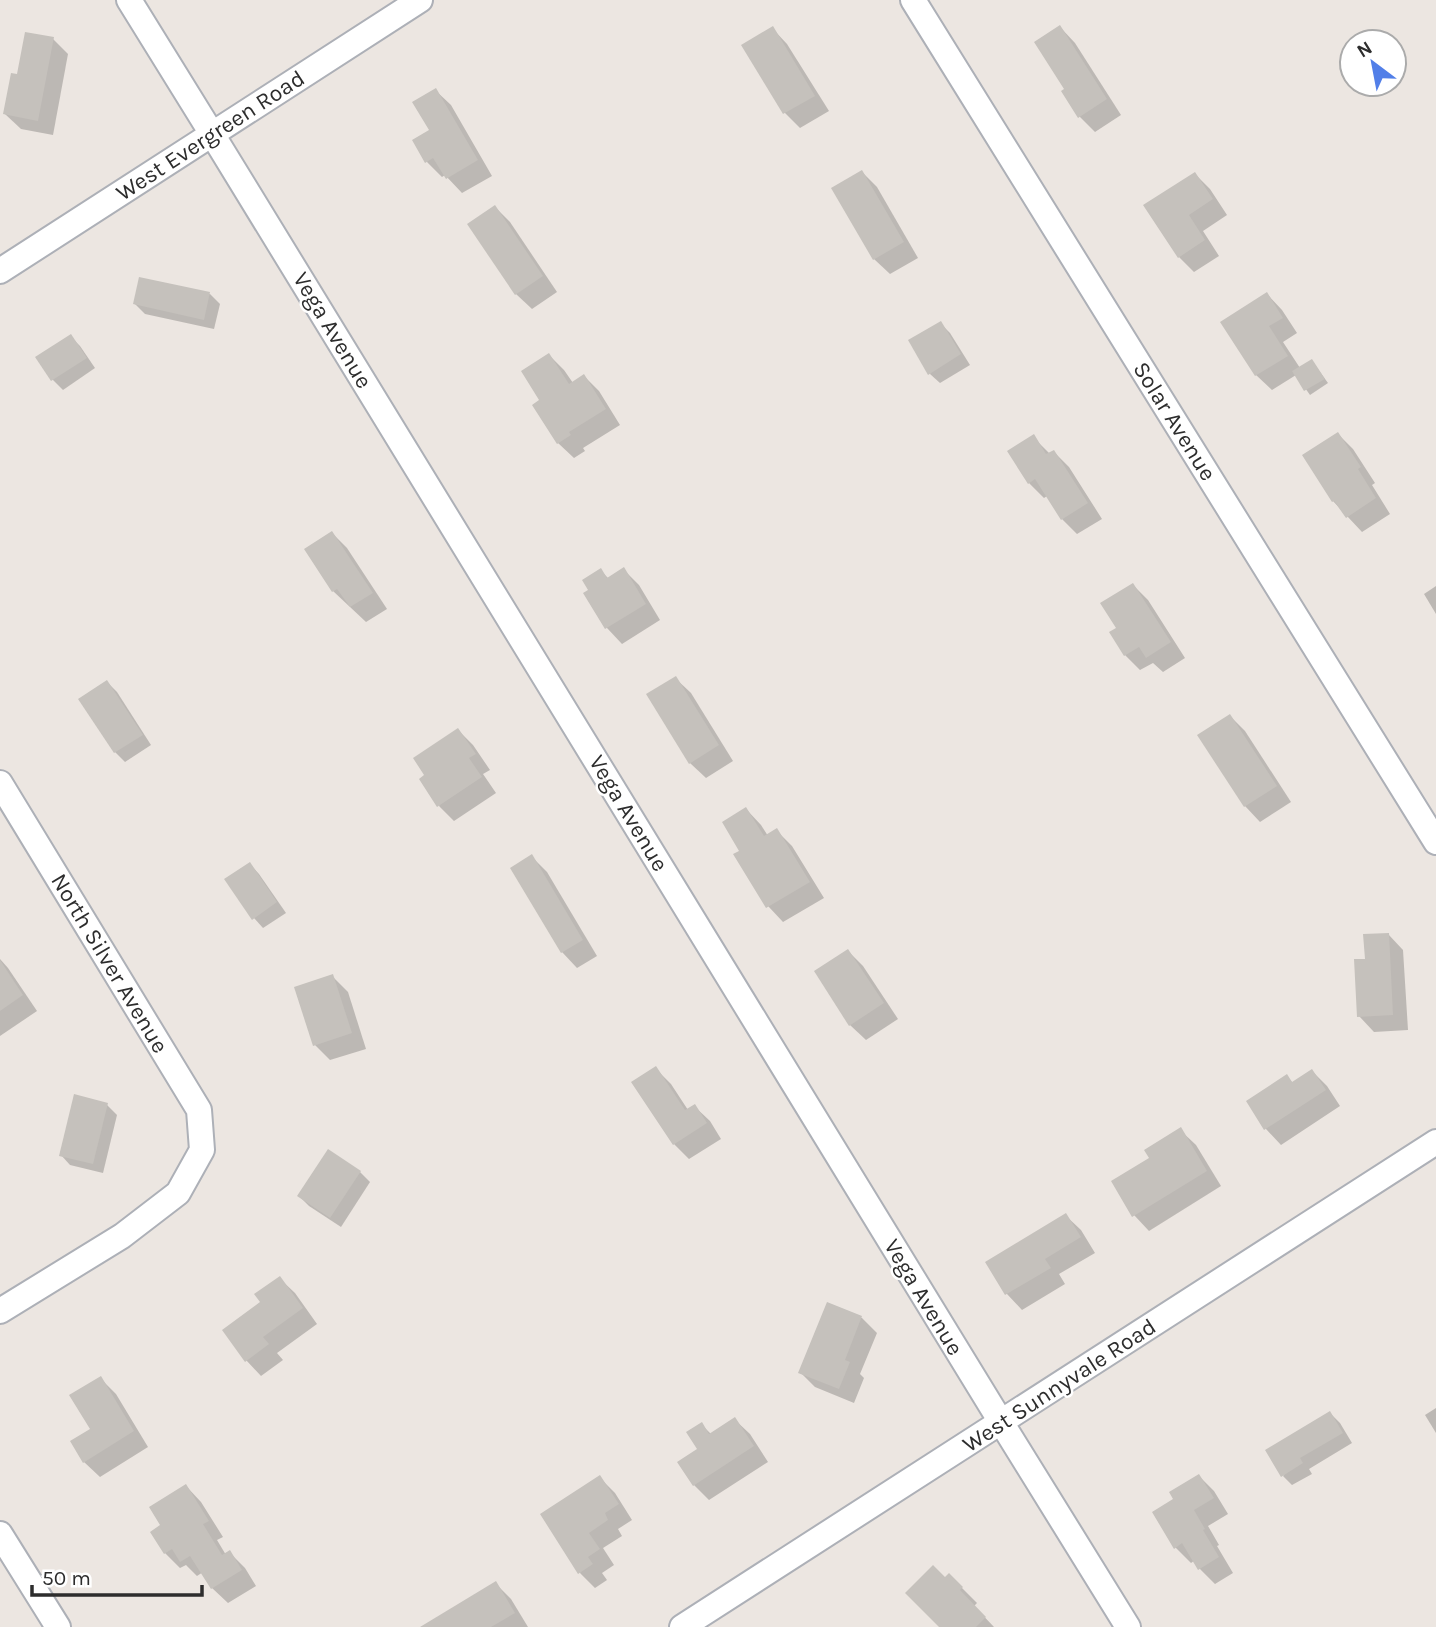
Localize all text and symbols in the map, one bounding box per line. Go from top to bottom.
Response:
north arrow [1338,28,1408,98]
text: N [1353,36,1376,62]
street label: West Evergreen Road [111,64,310,206]
street label: Vega Avenue [287,267,378,393]
street label: Solar Avenue [1127,357,1222,486]
street label: Vega Avenue [583,750,674,876]
street label: North Silver Avenue [45,869,174,1058]
street label: Vega Avenue [878,1234,969,1360]
street label: West Sunnyvale Road [958,1313,1161,1458]
scale bar [32,1554,201,1598]
text: 50 m [42,1566,91,1590]

